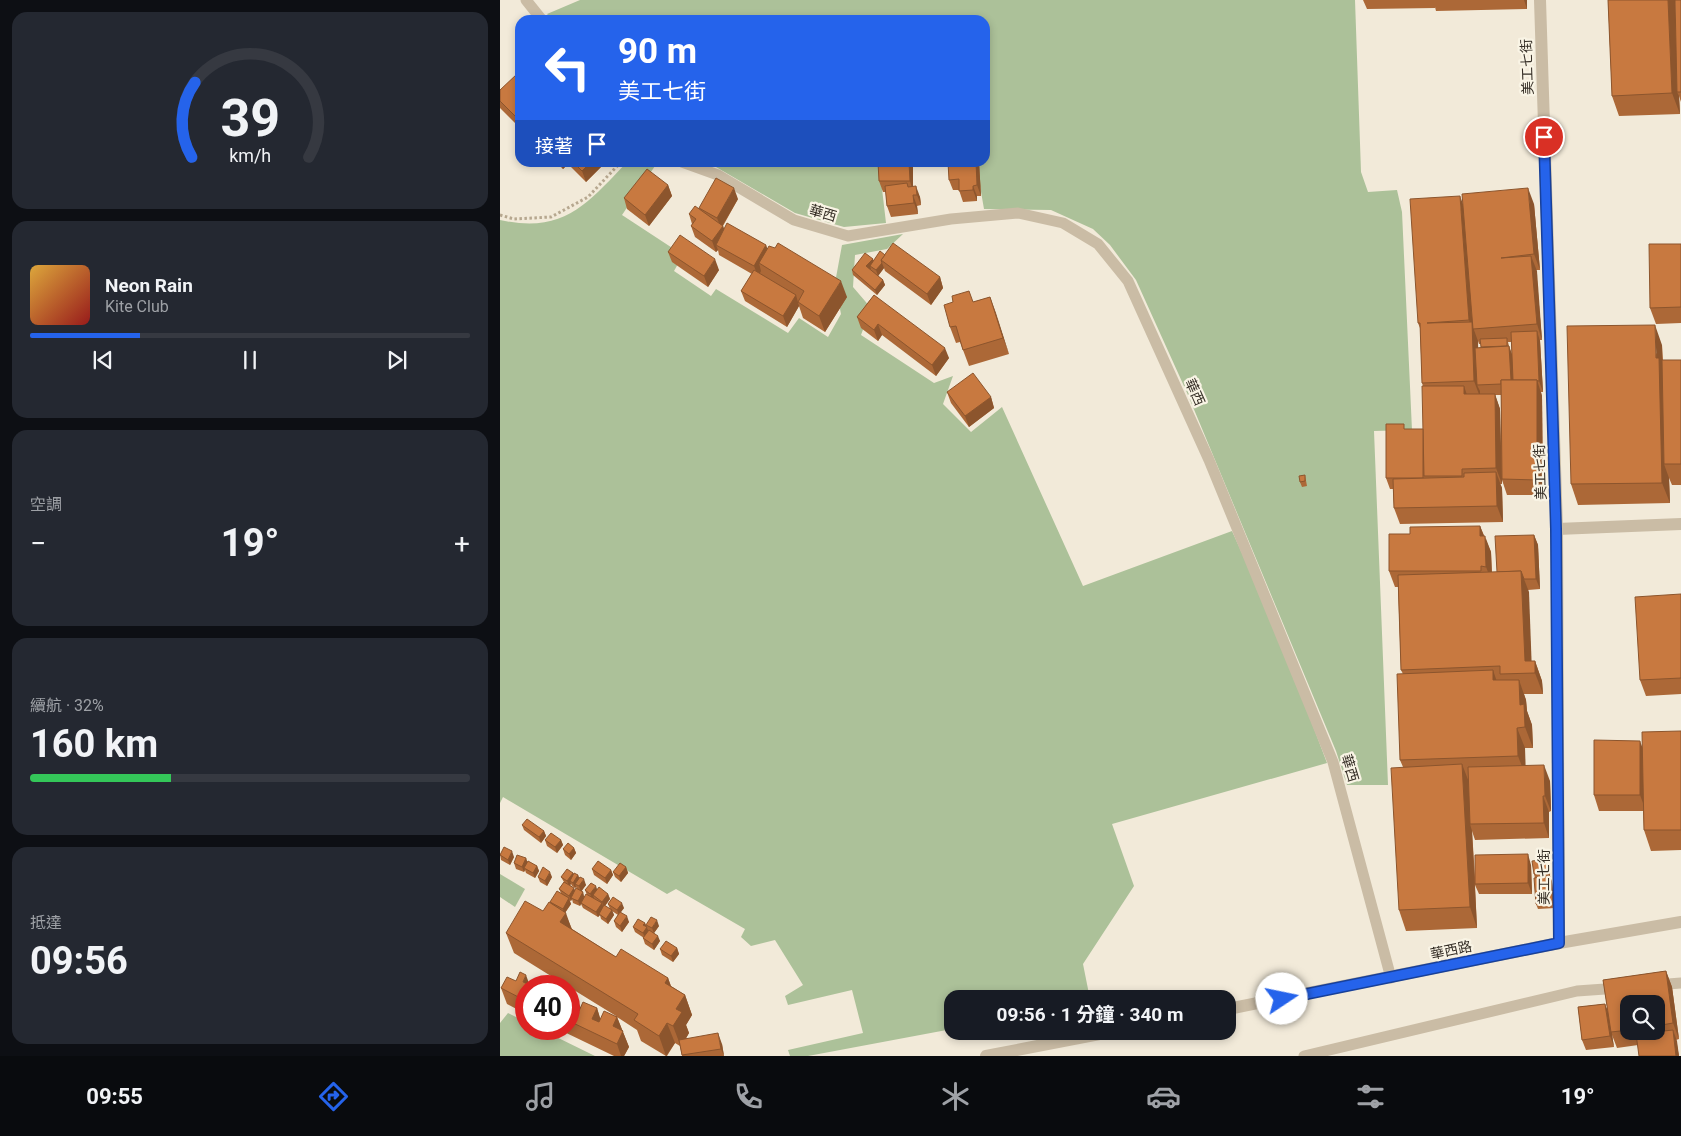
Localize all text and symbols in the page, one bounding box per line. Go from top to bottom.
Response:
text: 90 m [618,31,697,72]
icon: left [535,35,600,100]
street label: 美工七街 [1518,39,1536,95]
text: 美工七街 [618,79,706,104]
text: 39 [220,88,280,149]
pin [1523,116,1565,158]
icon: arrive [1530,123,1558,151]
icon: arrive [583,130,611,158]
text: 接著 [535,135,573,158]
text: km/h [229,145,271,166]
street label: 華西 [807,201,839,225]
text: Neon Rain [105,274,193,297]
text: Kite Club [105,297,169,316]
icon: previous [89,346,117,374]
icon: pause [236,346,264,374]
icon: next [383,346,411,374]
street label: 華西 [1182,376,1208,408]
street label: 美工七街 [1531,444,1549,500]
text: 空調 [30,495,62,514]
text: 19° [221,521,279,565]
text: − [30,527,46,560]
text: + [454,527,470,560]
text: 續航 · 32% [30,696,104,715]
text: 160 km [30,722,158,766]
street label: 華西 [1338,752,1362,784]
street label: 美工七街 [1536,849,1552,905]
text: 抵達 [30,913,62,932]
street label: 華西路 [1429,938,1473,962]
text: 09:56 [30,939,128,983]
position arrow [1255,972,1307,1024]
speed limit sign: 40 [515,975,580,1040]
map controls [1620,995,1665,1040]
button: search [1620,995,1665,1040]
text: 09:56 · 1 分鐘 · 340 m [997,1003,1183,1026]
icon: directions [316,1079,351,1114]
icon: music [523,1079,558,1114]
icon: phone [731,1079,766,1114]
icon: climate [938,1079,973,1114]
icon: car [1146,1079,1181,1114]
icon: filters [1353,1079,1388,1114]
text: 09:55 [86,1084,143,1109]
text: 19° [1561,1084,1595,1109]

